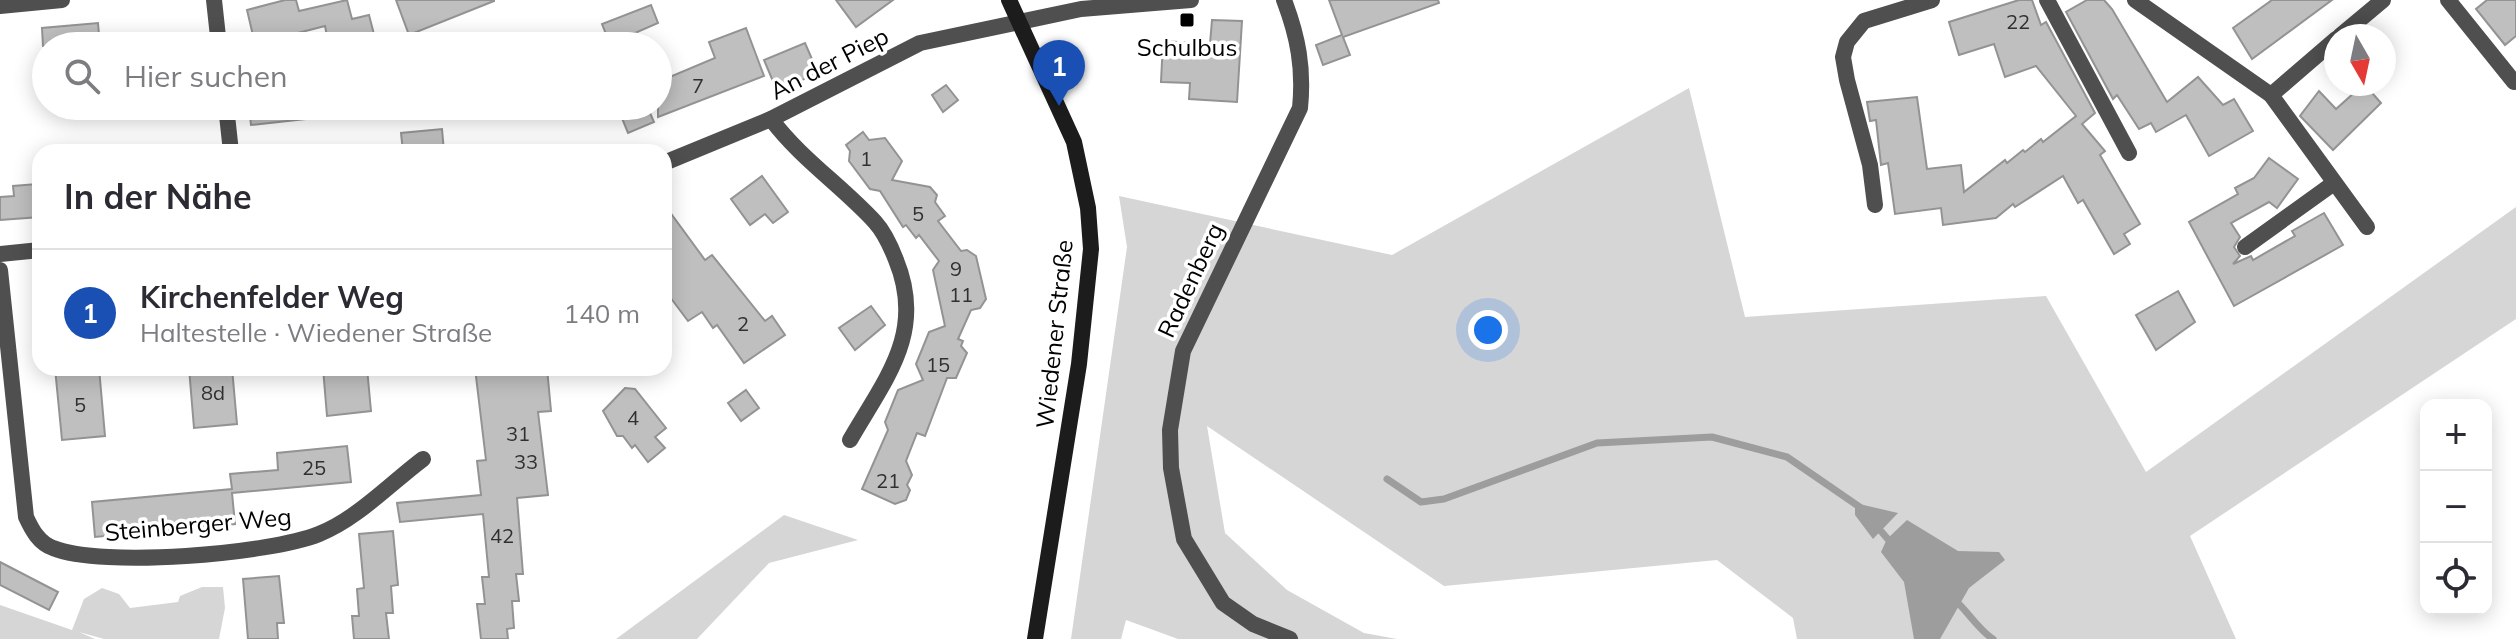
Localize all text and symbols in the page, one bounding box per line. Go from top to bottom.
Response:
house number: 22 [2006,9,2030,34]
marker: Schulbus [1178,11,1196,29]
street label: An der Piep [765,20,893,106]
north arrow [2324,24,2396,96]
search box [32,32,672,120]
place label: Schulbus [1137,32,1237,62]
pin: 1 [1033,40,1085,106]
icon: search [60,54,104,98]
text: Hier suchen [124,57,288,95]
house number: 7 [692,73,704,98]
house number: 1 [860,146,872,171]
text: In der Nähe [64,175,252,218]
house number: 5 [912,201,924,226]
street label: Radenberg [1150,218,1230,342]
street label: Wiedener Straße [1029,238,1079,430]
house number: 9 [950,256,962,281]
text: Kirchenfelder Weg [140,278,404,316]
house number: 11 [949,282,973,307]
text: 1 [82,297,98,330]
text: 140 m [564,297,640,330]
your location [1468,310,1508,350]
house number: 2 [737,311,749,336]
text: Haltestelle · Wiedener Straße [140,316,492,349]
house number: 15 [926,352,950,377]
house number: 8d [201,380,225,405]
house number: 5 [74,392,86,417]
map controls [2420,399,2492,615]
button: + [2420,399,2492,471]
house number: 4 [627,405,639,430]
house number: 31 [506,421,530,446]
house number: 33 [514,449,538,474]
house number: 25 [302,455,326,480]
house number: 21 [876,468,900,493]
button: − [2420,471,2492,543]
street label: Steinberger Weg [103,501,293,547]
house number: 42 [490,523,514,548]
button: locate [2420,543,2492,615]

